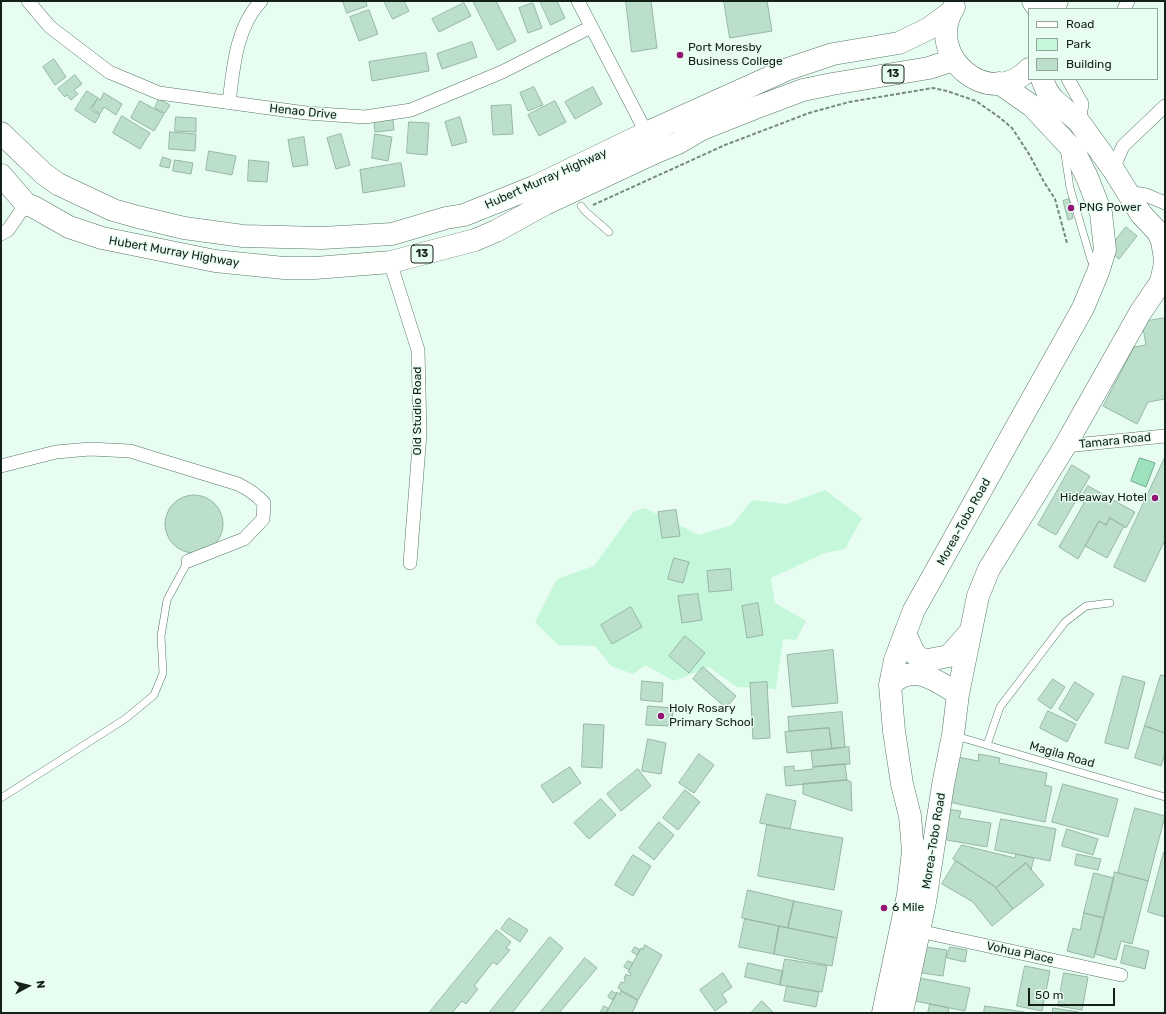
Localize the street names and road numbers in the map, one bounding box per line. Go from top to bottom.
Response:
road number: 13 [882,65,904,83]
street label: Henao Drive [268,101,338,123]
street label: Hubert Murray Highway [483,146,609,212]
street label: Hubert Murray Highway [108,233,240,271]
road number: 13 [411,245,433,263]
street label: Old Studio Road [411,367,425,455]
street label: Tamara Road [1078,430,1152,452]
street label: Morea-Tobo Road [934,476,994,568]
street label: Magila Road [1028,739,1096,771]
street label: Morea-Tobo Road [919,792,949,890]
street label: Vohua Place [985,939,1055,967]

